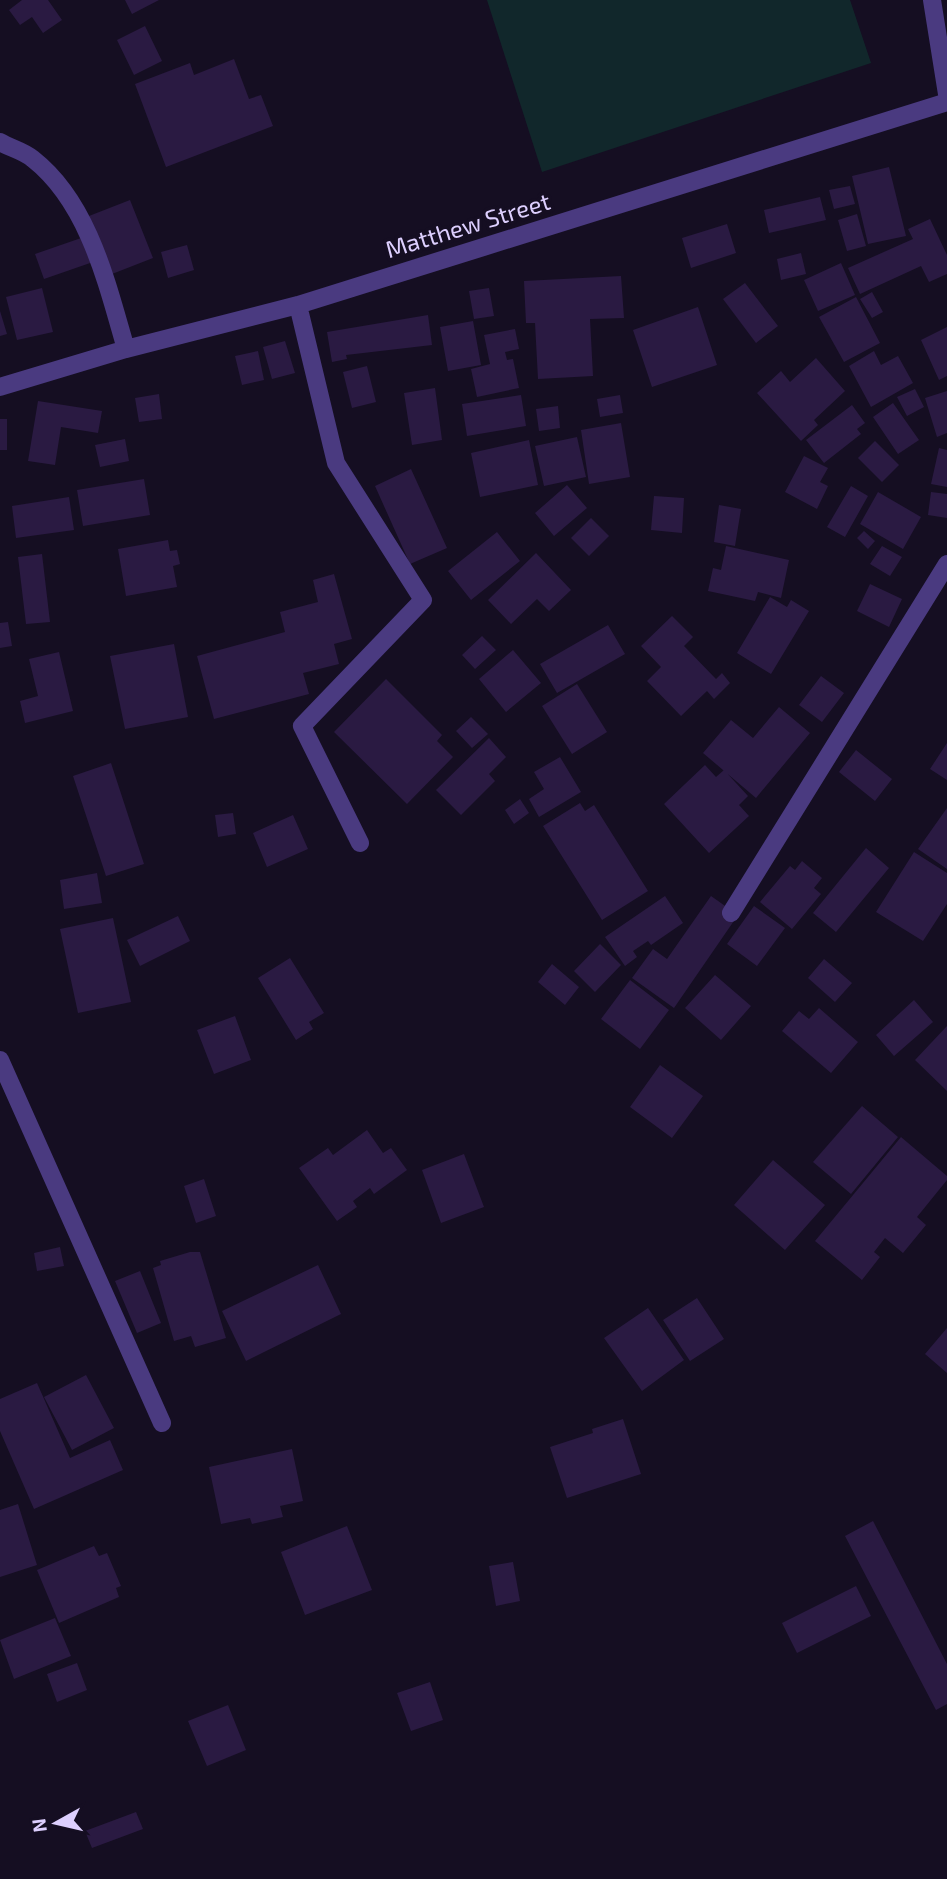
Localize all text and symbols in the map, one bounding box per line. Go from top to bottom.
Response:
street label: Matthew Street [382,186,553,263]
north arrow [21,1788,91,1858]
text: N [26,1817,51,1834]

